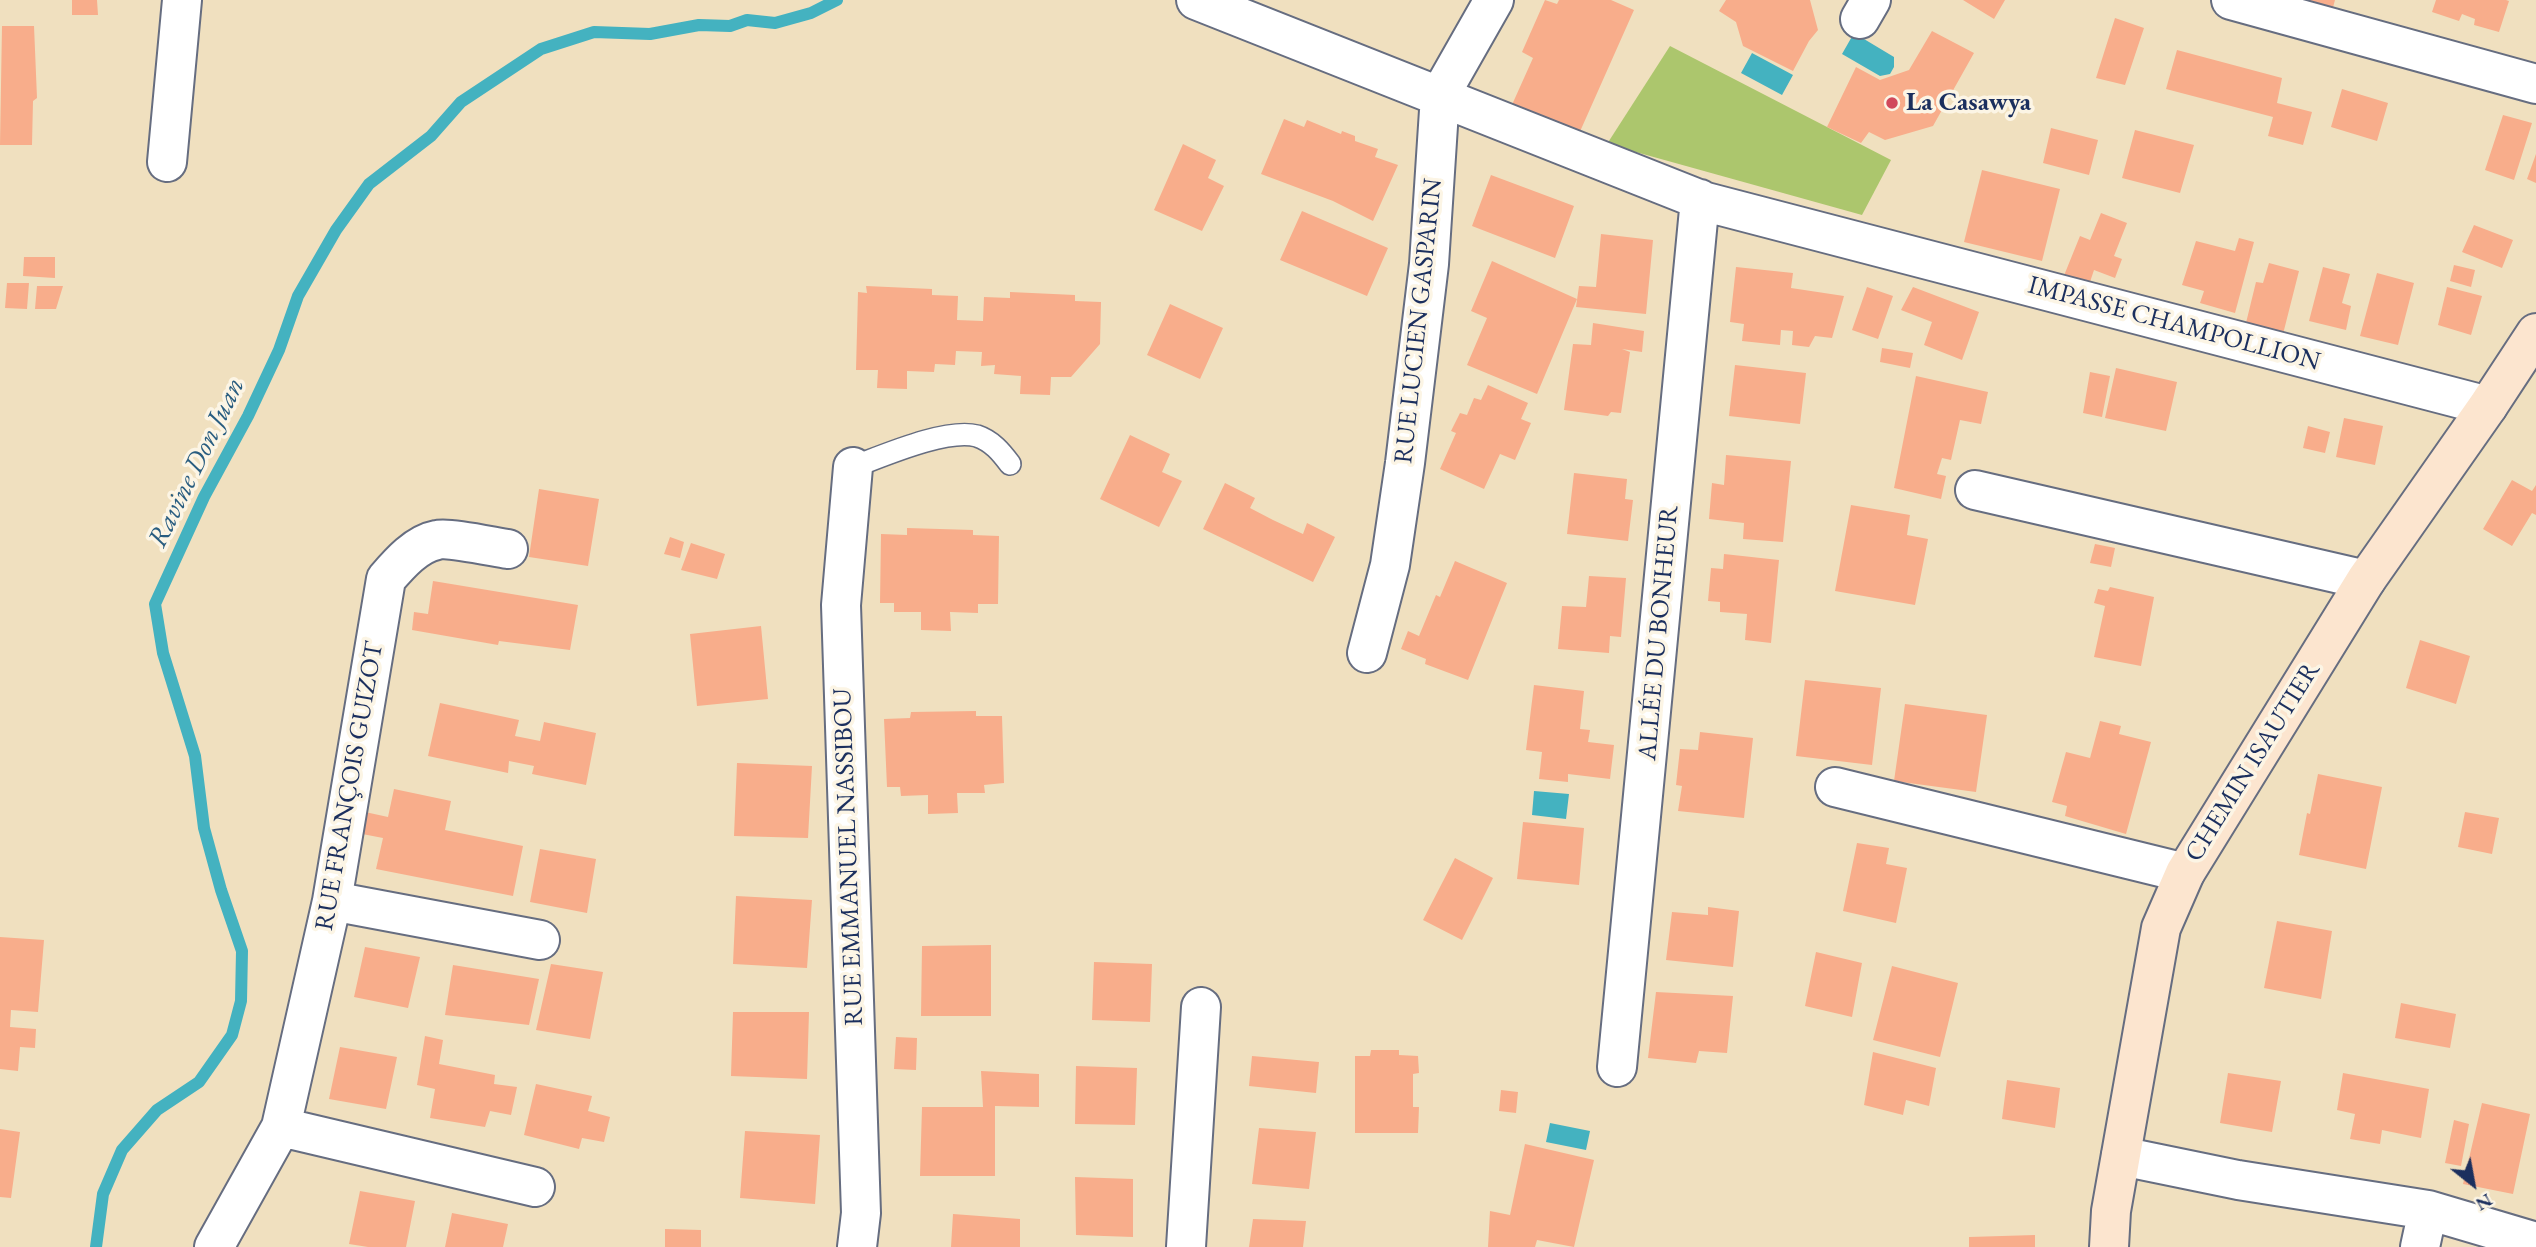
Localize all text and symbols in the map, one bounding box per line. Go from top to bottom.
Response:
place label: La Casawya [1906,87,2031,119]
marker: La Casawya [1884,95,1900,111]
street label: RUE LUCIEN GASPARIN [1388,177,1450,465]
street label: IMPASSE CHAMPOLLION [2025,270,2323,378]
water label: Ravine Don Juan [141,373,253,553]
street label: ALLÉE DU BONHEUR [1632,504,1686,762]
street label: RUE FRANÇOIS GUIZOT [309,639,391,933]
street label: CHEMIN ISAUTIER [2179,656,2327,868]
street label: RUE EMMANUEL NASSIBOU [828,688,870,1026]
north arrow [2438,1149,2508,1219]
text: N [2471,1188,2497,1217]

